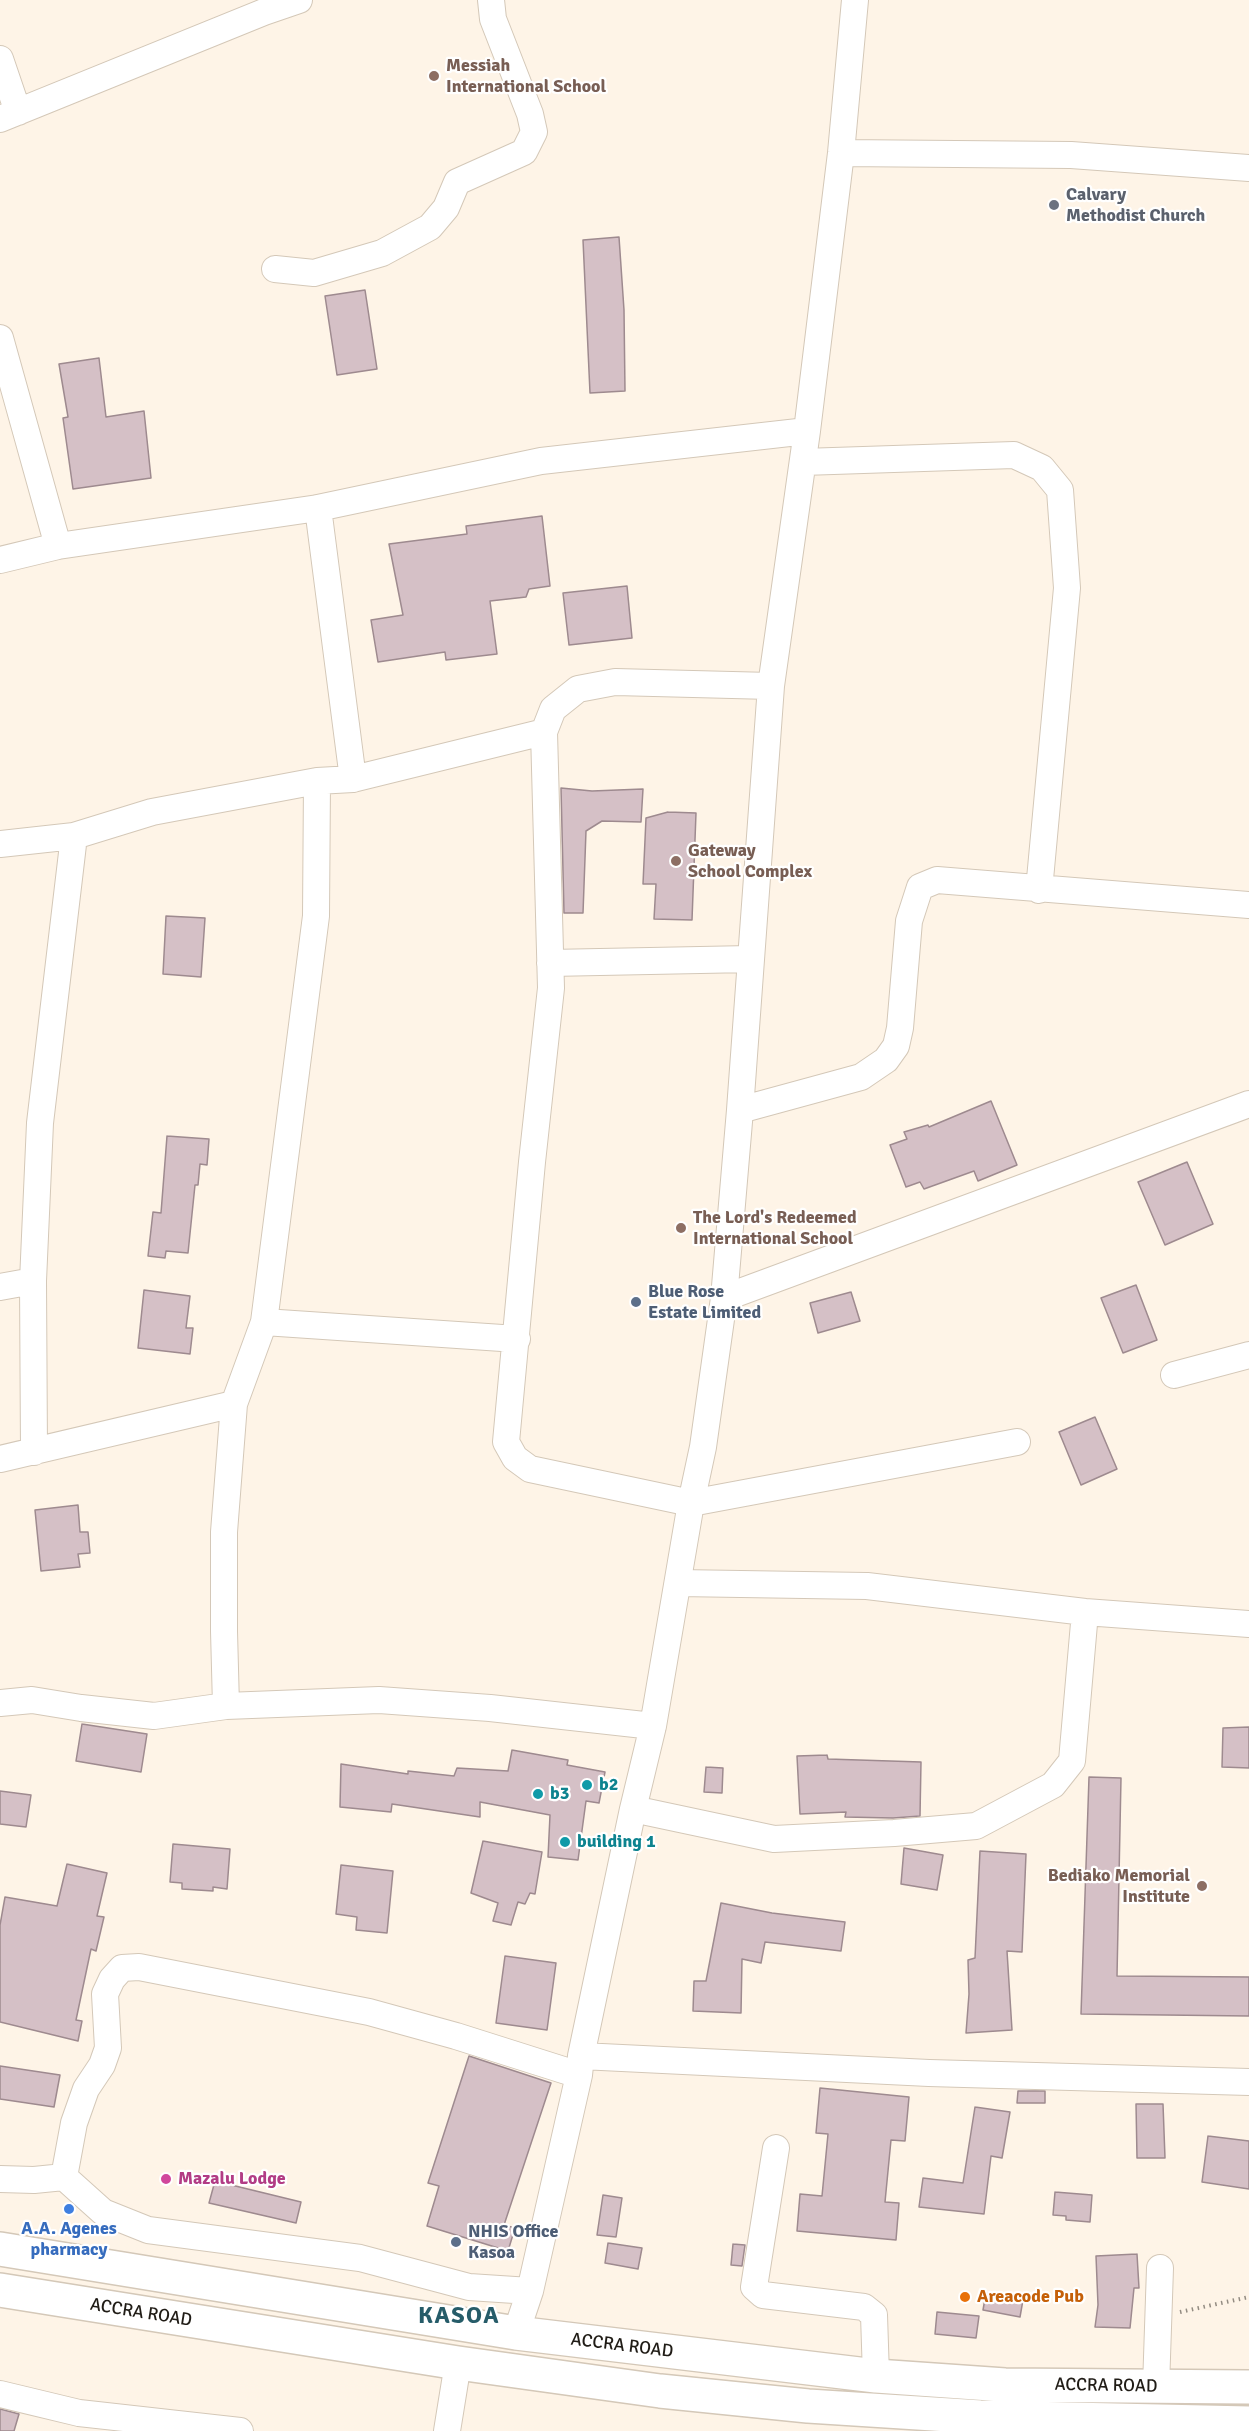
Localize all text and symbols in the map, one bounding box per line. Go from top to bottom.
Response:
place label: Messiah International School [446,55,606,98]
marker: Messiah International School [427,69,441,83]
place label: Calvary Methodist Church [1066,184,1205,226]
marker: Calvary Methodist Church [1047,198,1061,212]
place label: Gateway School Complex [688,840,812,882]
marker: Gateway School Complex [669,854,683,868]
place label: The Lord's Redeemed International School [693,1207,857,1250]
marker: The Lord's Redeemed International School [674,1221,688,1235]
place label: Blue Rose Estate Limited [648,1281,761,1324]
marker: Blue Rose Estate Limited [629,1295,643,1309]
place label: b2 [599,1774,618,1796]
marker: b2 [580,1778,594,1792]
place label: b3 [550,1783,569,1805]
marker: b3 [531,1787,545,1801]
place label: building 1 [577,1831,656,1853]
marker: building 1 [558,1835,572,1849]
place label: Bediako Memorial Institute [1048,1865,1190,1908]
marker: Bediako Memorial Institute [1195,1879,1209,1893]
place label: Mazalu Lodge [178,2168,286,2190]
marker: Mazalu Lodge [159,2172,173,2186]
marker: A.A. Agenes pharmacy [62,2202,76,2216]
place label: A.A. Agenes pharmacy [21,2218,117,2260]
place label: NHIS Office Kasoa [468,2221,558,2264]
marker: NHIS Office Kasoa [449,2235,463,2249]
place label: Areacode Pub [977,2286,1084,2308]
marker: Areacode Pub [958,2290,972,2304]
street label: ACCRA ROAD [88,2294,194,2332]
district label: KASOA [418,2303,500,2331]
street label: ACCRA ROAD [570,2329,674,2363]
street label: ACCRA ROAD [1054,2374,1158,2398]

